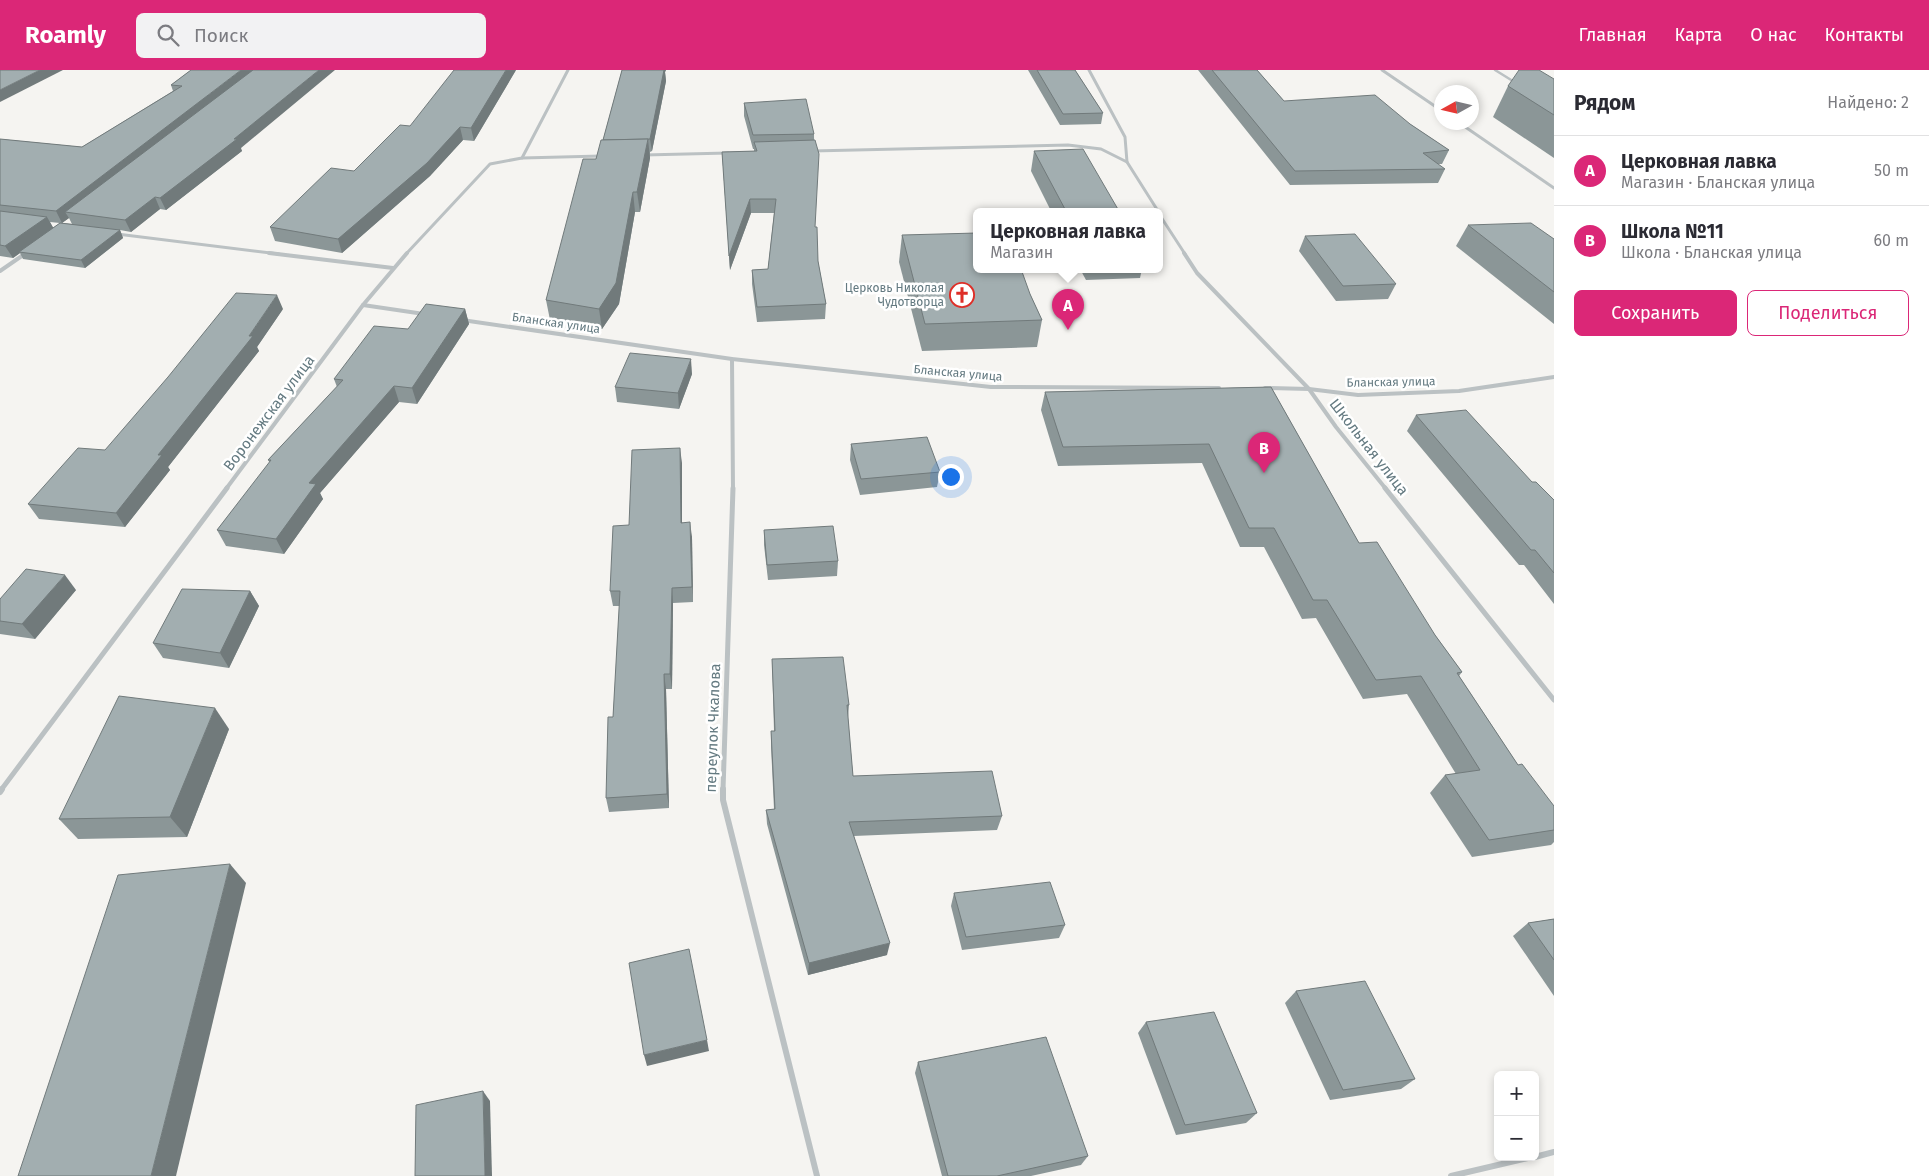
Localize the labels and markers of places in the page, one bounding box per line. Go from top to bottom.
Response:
place label: Церковь Николая Чудотворца [845,281,944,309]
church icon: Церковь Николая Чудотворца [949,282,975,308]
pin: A [1052,289,1084,330]
pin: B [1248,432,1280,473]

